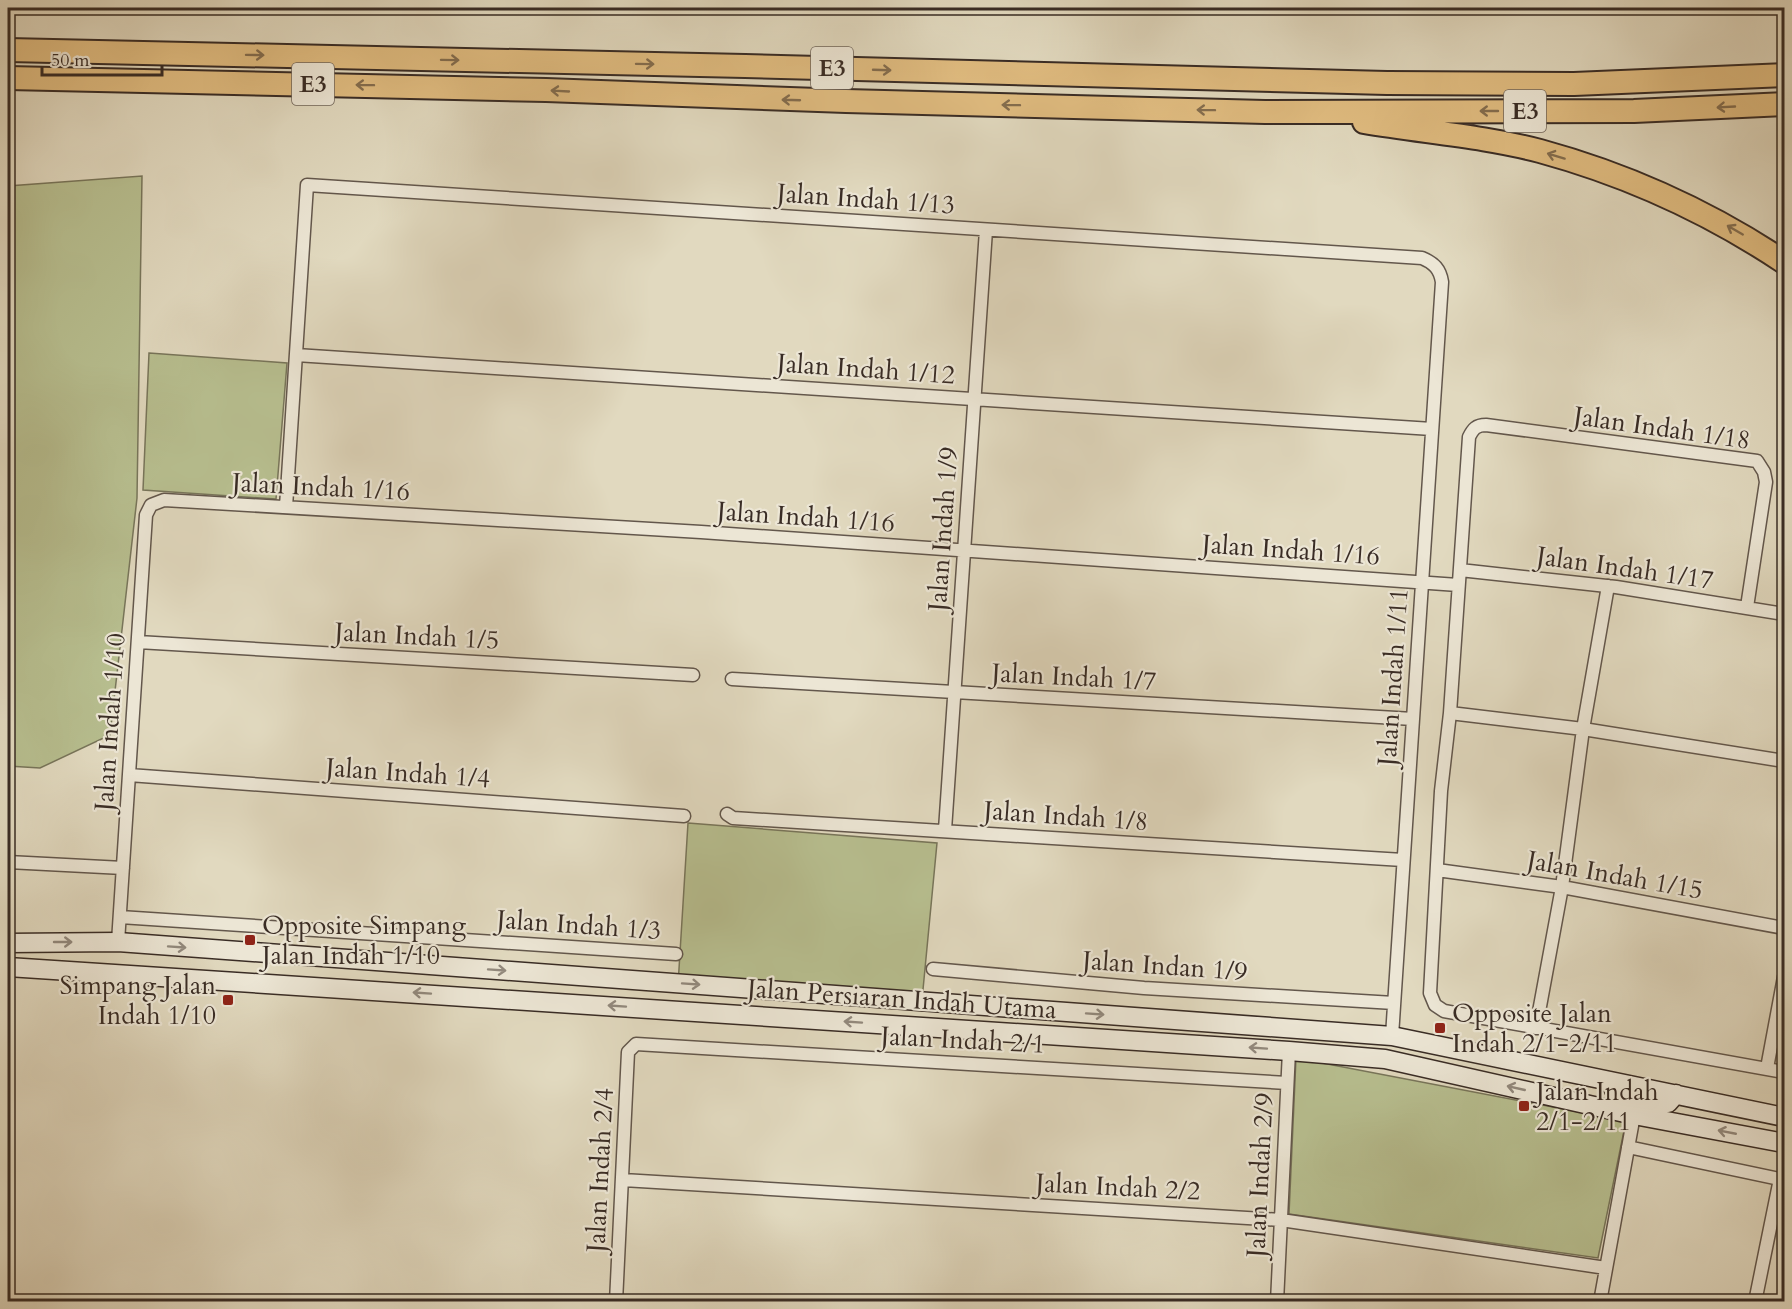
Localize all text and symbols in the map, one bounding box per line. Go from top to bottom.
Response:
scale bar [42,39,162,77]
road number: E3 [811,47,853,89]
text: 50 m [51,48,90,73]
one-way arrow [244,49,264,61]
one-way arrow [439,54,459,66]
one-way arrow [634,58,654,70]
road number: E3 [292,63,334,105]
one-way arrow [871,64,891,76]
one-way arrow [356,79,376,91]
one-way arrow [551,85,571,96]
road number: E3 [1504,90,1546,132]
one-way arrow [781,94,801,105]
one-way arrow [1002,100,1022,111]
one-way arrow [1717,101,1737,112]
one-way arrow [1197,105,1217,116]
one-way arrow [1480,105,1500,117]
one-way arrow [1547,150,1566,161]
street label: Jalan Indah 1/13 [772,175,956,223]
one-way arrow [1727,224,1745,235]
street label: Jalan Indah 1/12 [772,345,956,393]
street label: Jalan Indah 1/18 [1567,398,1753,458]
street label: Jalan Indah 1/9 [920,446,966,616]
street label: Jalan Indah 1/16 [227,465,411,509]
street label: Jalan Indah 1/16 [712,493,896,541]
street label: Jalan Indah 1/16 [1197,526,1381,574]
street label: Jalan Indah 1/17 [1530,538,1716,598]
street label: Jalan Indah 1/11 [1369,587,1417,771]
street label: Jalan Indah 1/5 [330,614,500,658]
street label: Jalan Indah 1/10 [86,632,134,816]
street label: Jalan Indah 1/7 [987,655,1157,699]
street label: Jalan Indah 1/4 [321,750,491,796]
street label: Jalan Indah 1/8 [979,793,1149,839]
street label: Jalan Indah 1/15 [1520,842,1706,908]
street label: Jalan Indah 1/3 [492,902,662,948]
place label: Opposite Simpang Jalan Indah 1/10 [258,908,466,973]
marker: Opposite Simpang Jalan Indah 1/10 [243,933,257,947]
one-way arrow [52,937,72,948]
one-way arrow [166,941,186,952]
street label: Jalan Indan 1/9 [1077,943,1249,989]
one-way arrow [486,965,506,976]
place label: Simpang Jalan Indah 1/10 [60,968,216,1033]
street label: Jalan Persiaran Indah Utama [742,970,1058,1027]
one-way arrow [681,979,701,990]
one-way arrow [413,987,433,998]
marker: Simpang Jalan Indah 1/10 [221,993,235,1007]
place label: Opposite Jalan Indah 2/1-2/11 [1452,996,1617,1061]
one-way arrow [608,1000,627,1011]
one-way arrow [1085,1009,1105,1020]
one-way arrow [844,1016,864,1027]
street label: Jalan Indah 2/1 [876,1018,1046,1062]
marker: Opposite Jalan Indah 2/1-2/11 [1433,1021,1447,1035]
one-way arrow [1248,1043,1268,1054]
place label: Jalan Indah 2/1-2/11 [1532,1074,1659,1139]
one-way arrow [1506,1082,1525,1094]
street label: Jalan Indah 2/4 [578,1087,622,1257]
street label: Jalan Indah 2/9 [1238,1092,1282,1262]
marker: Jalan Indah 2/1-2/11 [1517,1099,1531,1113]
one-way arrow [1718,1126,1737,1137]
street label: Jalan Indah 2/2 [1031,1165,1201,1209]

